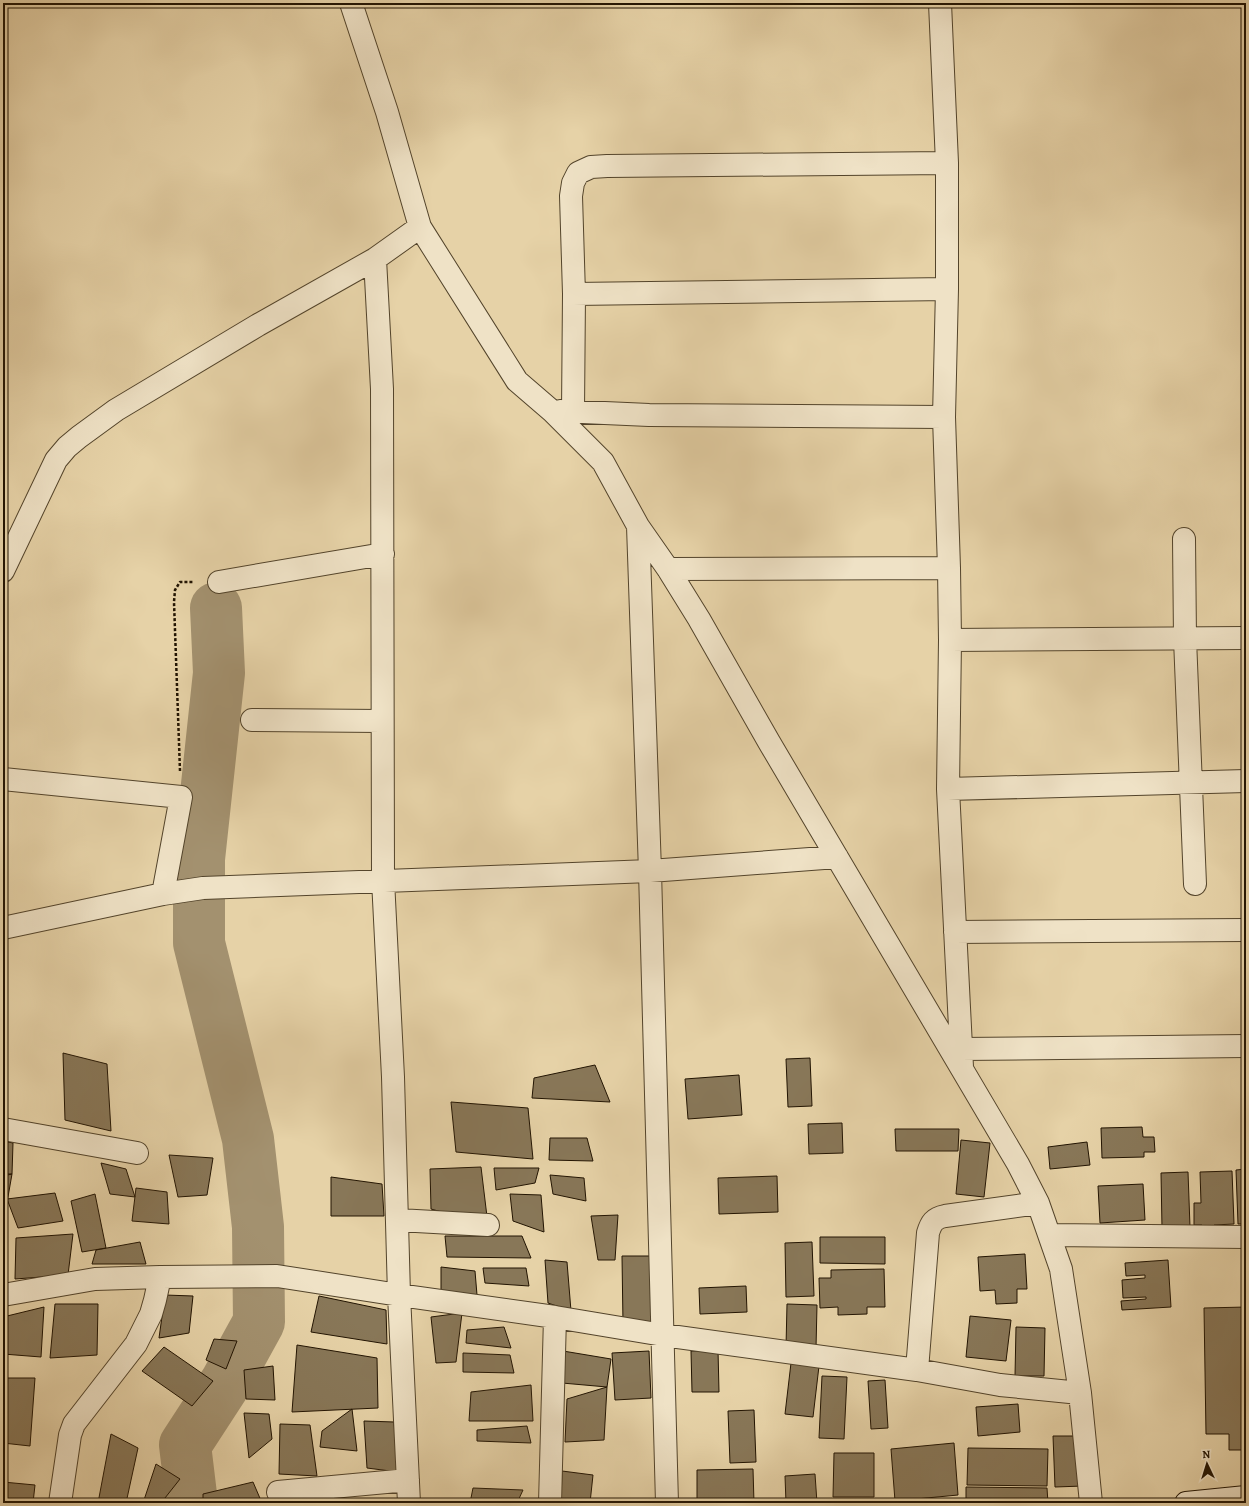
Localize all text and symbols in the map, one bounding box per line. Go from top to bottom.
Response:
north arrow [1187,1444,1227,1484]
text: N [1202,1447,1211,1462]

